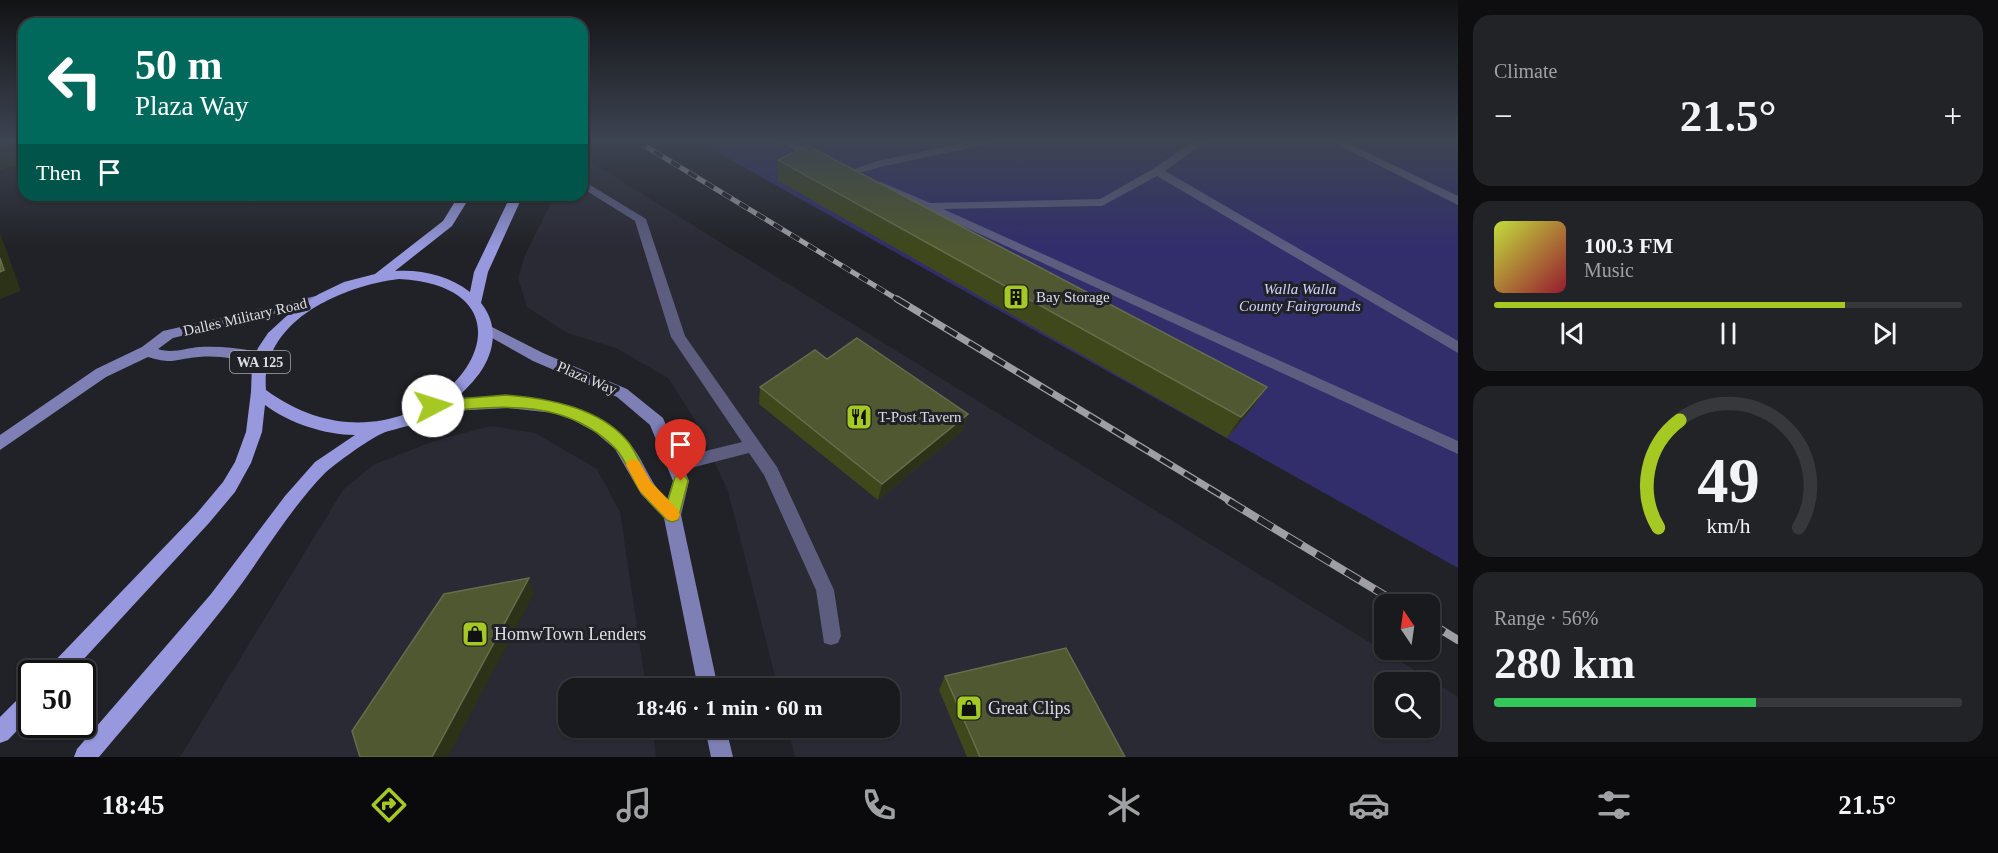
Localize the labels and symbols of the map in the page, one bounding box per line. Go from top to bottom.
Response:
park label: Walla Walla County Fairgrounds [1239,281,1361,314]
building icon: Bay Storage [1001,282,1031,312]
place label: Bay Storage [1036,289,1110,305]
street label: Dalles Military Road [181,295,309,339]
road number: WA 125 [230,351,290,373]
street label: Plaza Way [555,358,620,398]
position arrow [401,374,465,438]
restaurant icon: T-Post Tavern [844,402,874,432]
place label: T-Post Tavern [878,409,962,425]
pin [655,419,706,481]
north arrow [1374,594,1440,660]
shop icon: HomwTown Lenders [460,619,490,649]
place label: HomwTown Lenders [494,624,646,644]
speed limit sign: 50 [18,660,96,738]
shop icon: Great Clips [954,693,984,723]
place label: Great Clips [988,698,1071,718]

